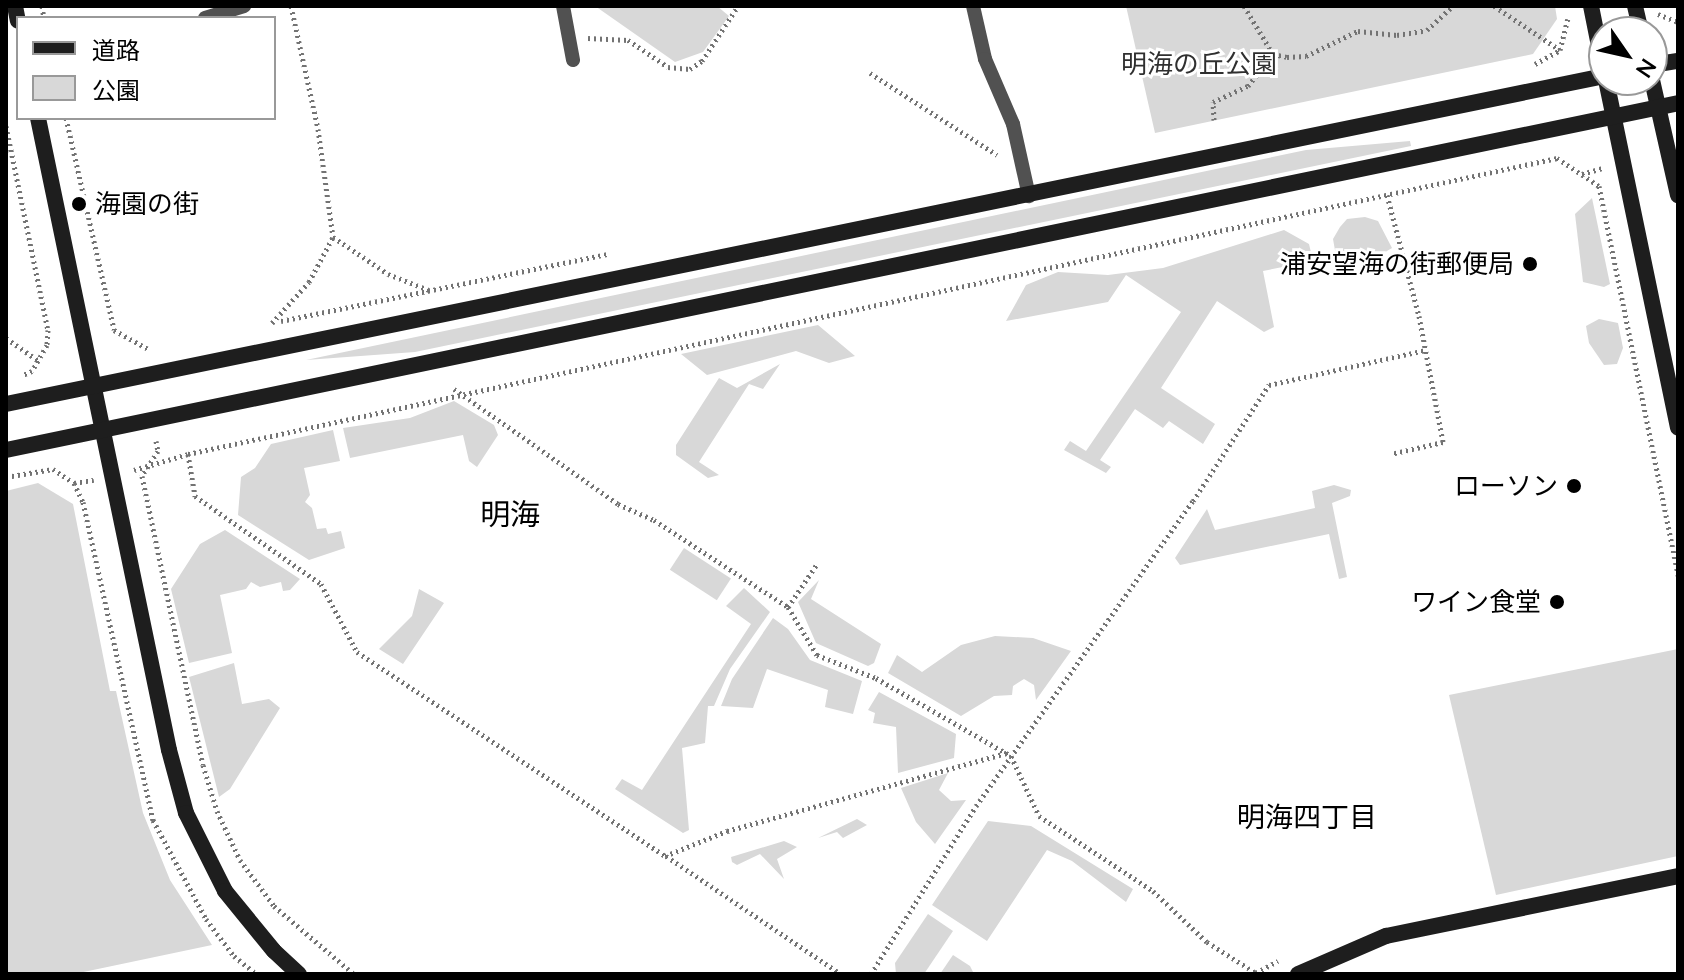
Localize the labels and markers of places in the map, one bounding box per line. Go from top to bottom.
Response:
place label: 海園の街 [95,188,199,220]
marker: 海園の街 [70,195,88,213]
place label: 浦安望海の街郵便局 [1280,248,1514,280]
marker: 浦安望海の街郵便局 [1521,255,1539,273]
place label: ローソン [1454,470,1558,502]
marker: ローソン [1565,477,1583,495]
place label: ワイン食堂 [1411,586,1541,618]
marker: ワイン食堂 [1548,593,1566,611]

